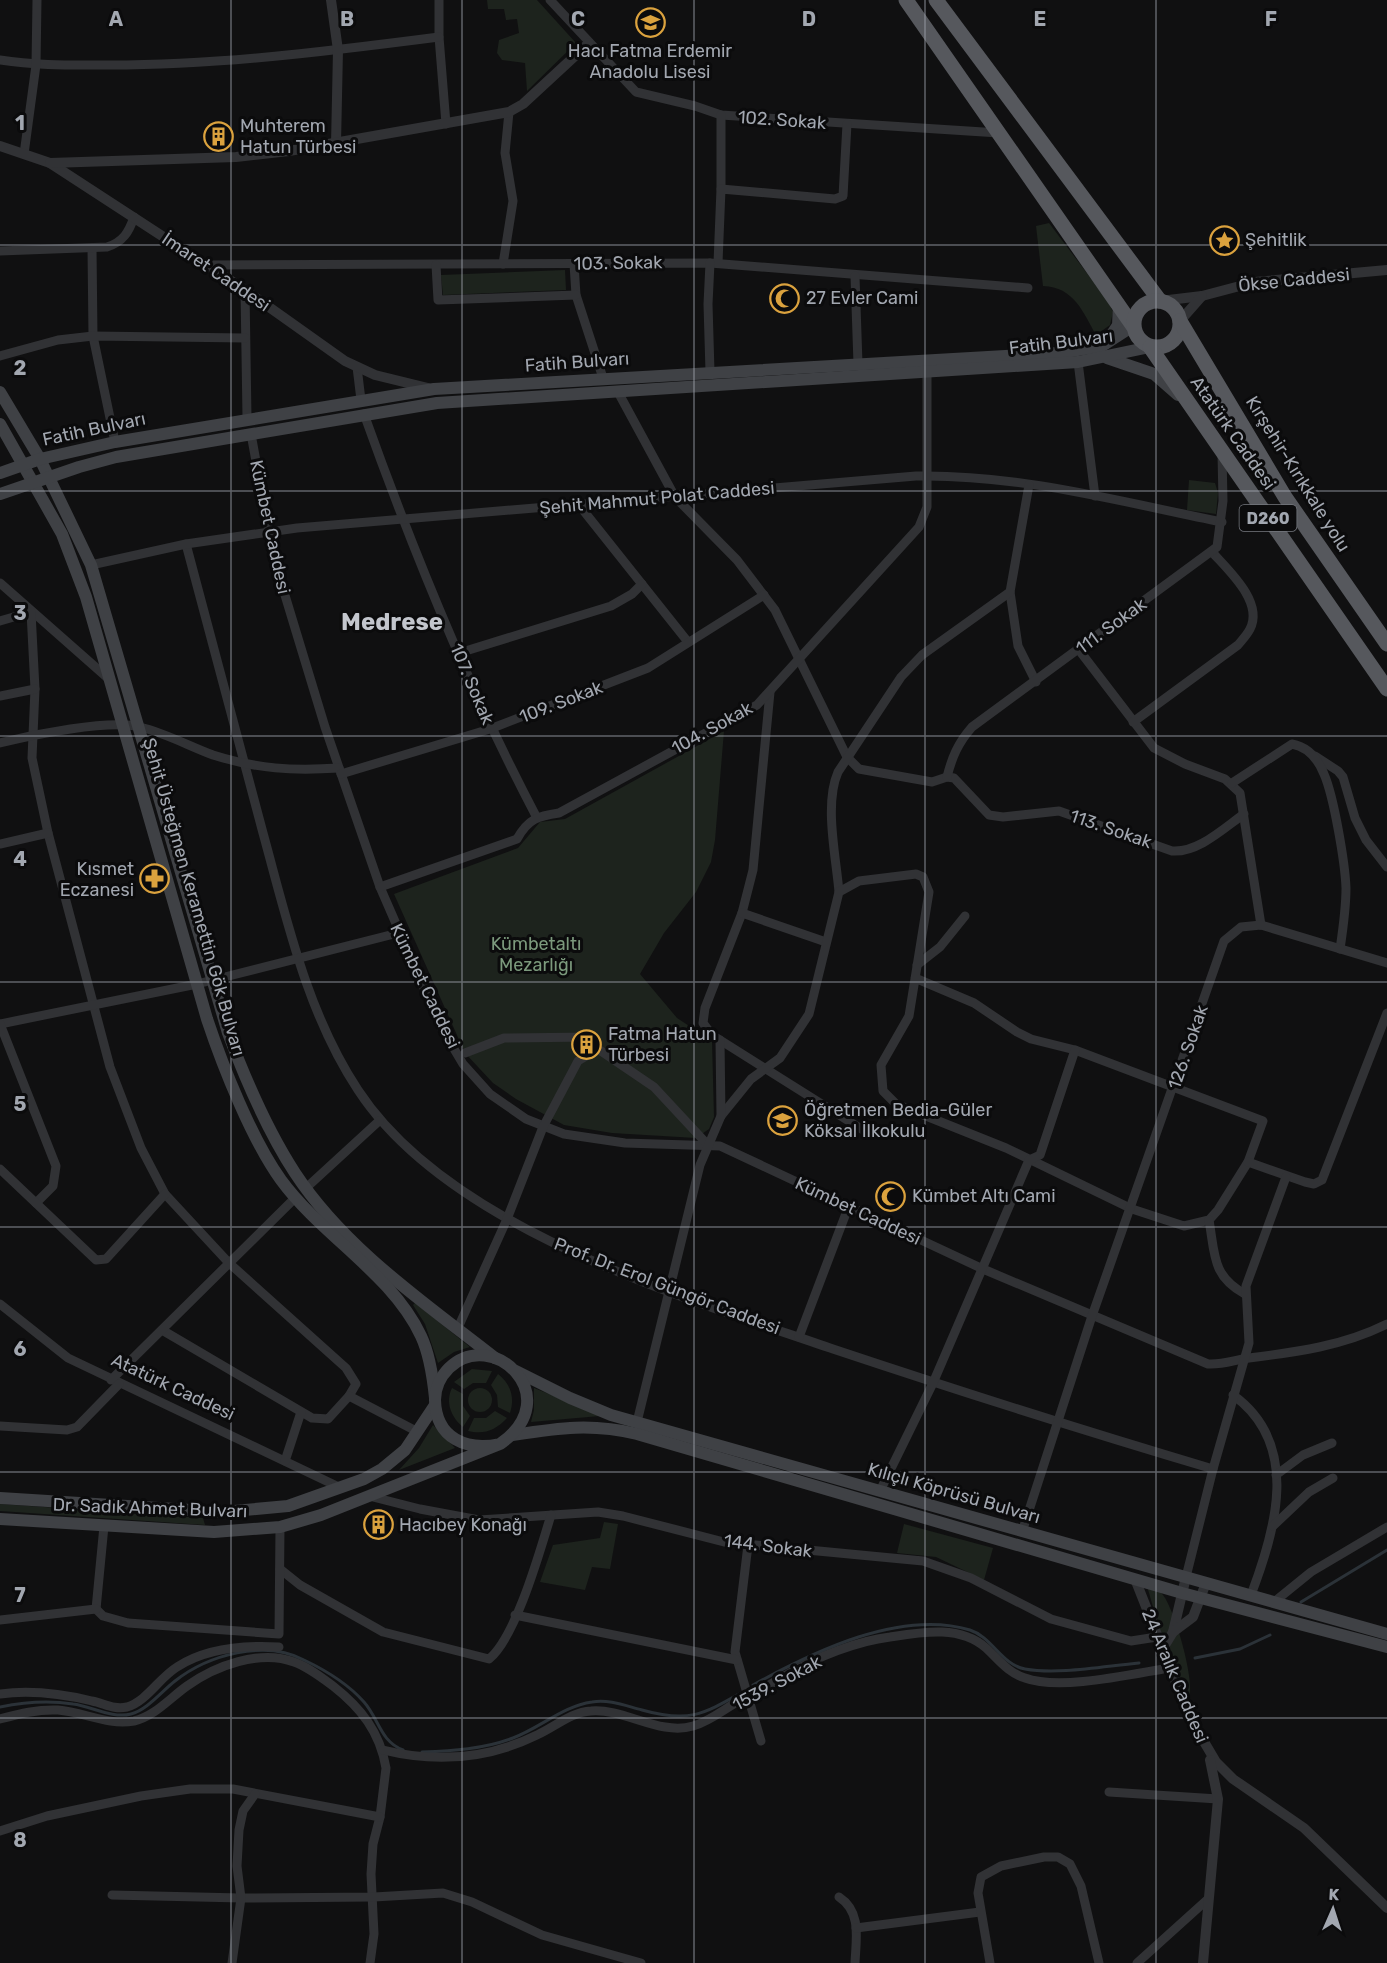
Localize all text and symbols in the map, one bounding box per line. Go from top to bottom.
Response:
school or university icon: Hacı Fatma Erdemir Anadolu Lisesi [634,6,666,38]
text: A [109,7,124,31]
text: B [340,7,354,31]
text: C [571,7,585,31]
text: D [802,7,816,31]
text: E [1034,7,1046,31]
text: F [1265,7,1277,31]
place label: Hacı Fatma Erdemir Anadolu Lisesi [568,40,732,83]
street label: 102. Sokak [737,106,828,134]
text: 1 [15,111,25,135]
place label: Muhterem Hatun Türbesi [240,115,356,158]
building icon: Muhterem Hatun Türbesi [203,120,235,152]
place icon: Şehitlik [1208,224,1240,256]
street label: İmaret Caddesi [158,228,274,316]
place label: Şehitlik [1245,229,1307,251]
street label: 103. Sokak [573,251,663,275]
street label: Ökse Caddesi [1237,263,1351,297]
mosque icon: 27 Evler Cami [769,282,801,314]
place label: 27 Evler Cami [806,287,918,309]
street label: Fatih Bulvarı [1008,325,1114,359]
street label: Fatih Bulvarı [524,347,630,377]
text: 2 [14,356,27,380]
street label: Atatürk Caddesi [1186,372,1280,494]
street label: Kırşehir-Kırıkkale yolu [1241,392,1355,556]
street label: Fatih Bulvarı [41,407,147,451]
street label: Kümbet Caddesi [245,458,295,596]
street label: Şehit Mahmut Polat Caddesi [539,477,775,519]
road number: D260 [1240,505,1296,531]
street label: 111. Sokak [1071,593,1151,659]
text: 3 [13,601,27,625]
district label: Medrese [341,608,443,636]
street label: 107. Sokak [445,640,499,729]
street label: 109. Sokak [516,676,606,728]
street label: 104. Sokak [668,697,757,759]
street label: Şehit Üsteğmen Keramettin Gök Bulvarı [138,735,250,1059]
street label: 113. Sokak [1067,805,1155,853]
text: 4 [13,847,27,871]
place label: Kısmet Eczanesi [60,858,134,901]
pharmacy icon: Kısmet Eczanesi [139,863,171,895]
street label: Kümbet Caddesi [385,920,465,1052]
park label: Kümbetaltı Mezarlığı [491,933,581,976]
street label: 126. Sokak [1163,1001,1213,1092]
place label: Fatma Hatun Türbesi [608,1023,717,1066]
building icon: Fatma Hatun Türbesi [571,1028,603,1060]
text: 5 [14,1092,27,1116]
place label: Öğretmen Bedia-Güler Köksal İlkokulu [804,1099,992,1142]
school or university icon: Öğretmen Bedia-Güler Köksal İlkokulu [767,1104,799,1136]
street label: Kümbet Caddesi [792,1172,924,1250]
mosque icon: Kümbet Altı Cami [875,1180,907,1212]
place label: Kümbet Altı Cami [912,1185,1055,1207]
street label: Prof. Dr. Erol Güngör Caddesi [551,1233,783,1339]
text: 6 [13,1337,27,1361]
street label: Atatürk Caddesi [108,1349,238,1425]
street label: Kılıçlı Köprüsü Bulvarı [865,1458,1043,1528]
street label: Dr. Sadık Ahmet Bulvarı [52,1494,248,1522]
building icon: Hacıbey Konağı [362,1509,394,1541]
place label: Hacıbey Konağı [399,1514,527,1536]
street label: 144. Sokak [723,1530,814,1562]
text: 7 [14,1583,26,1607]
street label: 24 Aralık Caddesi [1137,1606,1213,1746]
street label: 1539. Sokak [729,1650,826,1716]
text: 8 [13,1828,27,1852]
north arrow [1303,1879,1363,1939]
text: K [1328,1885,1340,1904]

